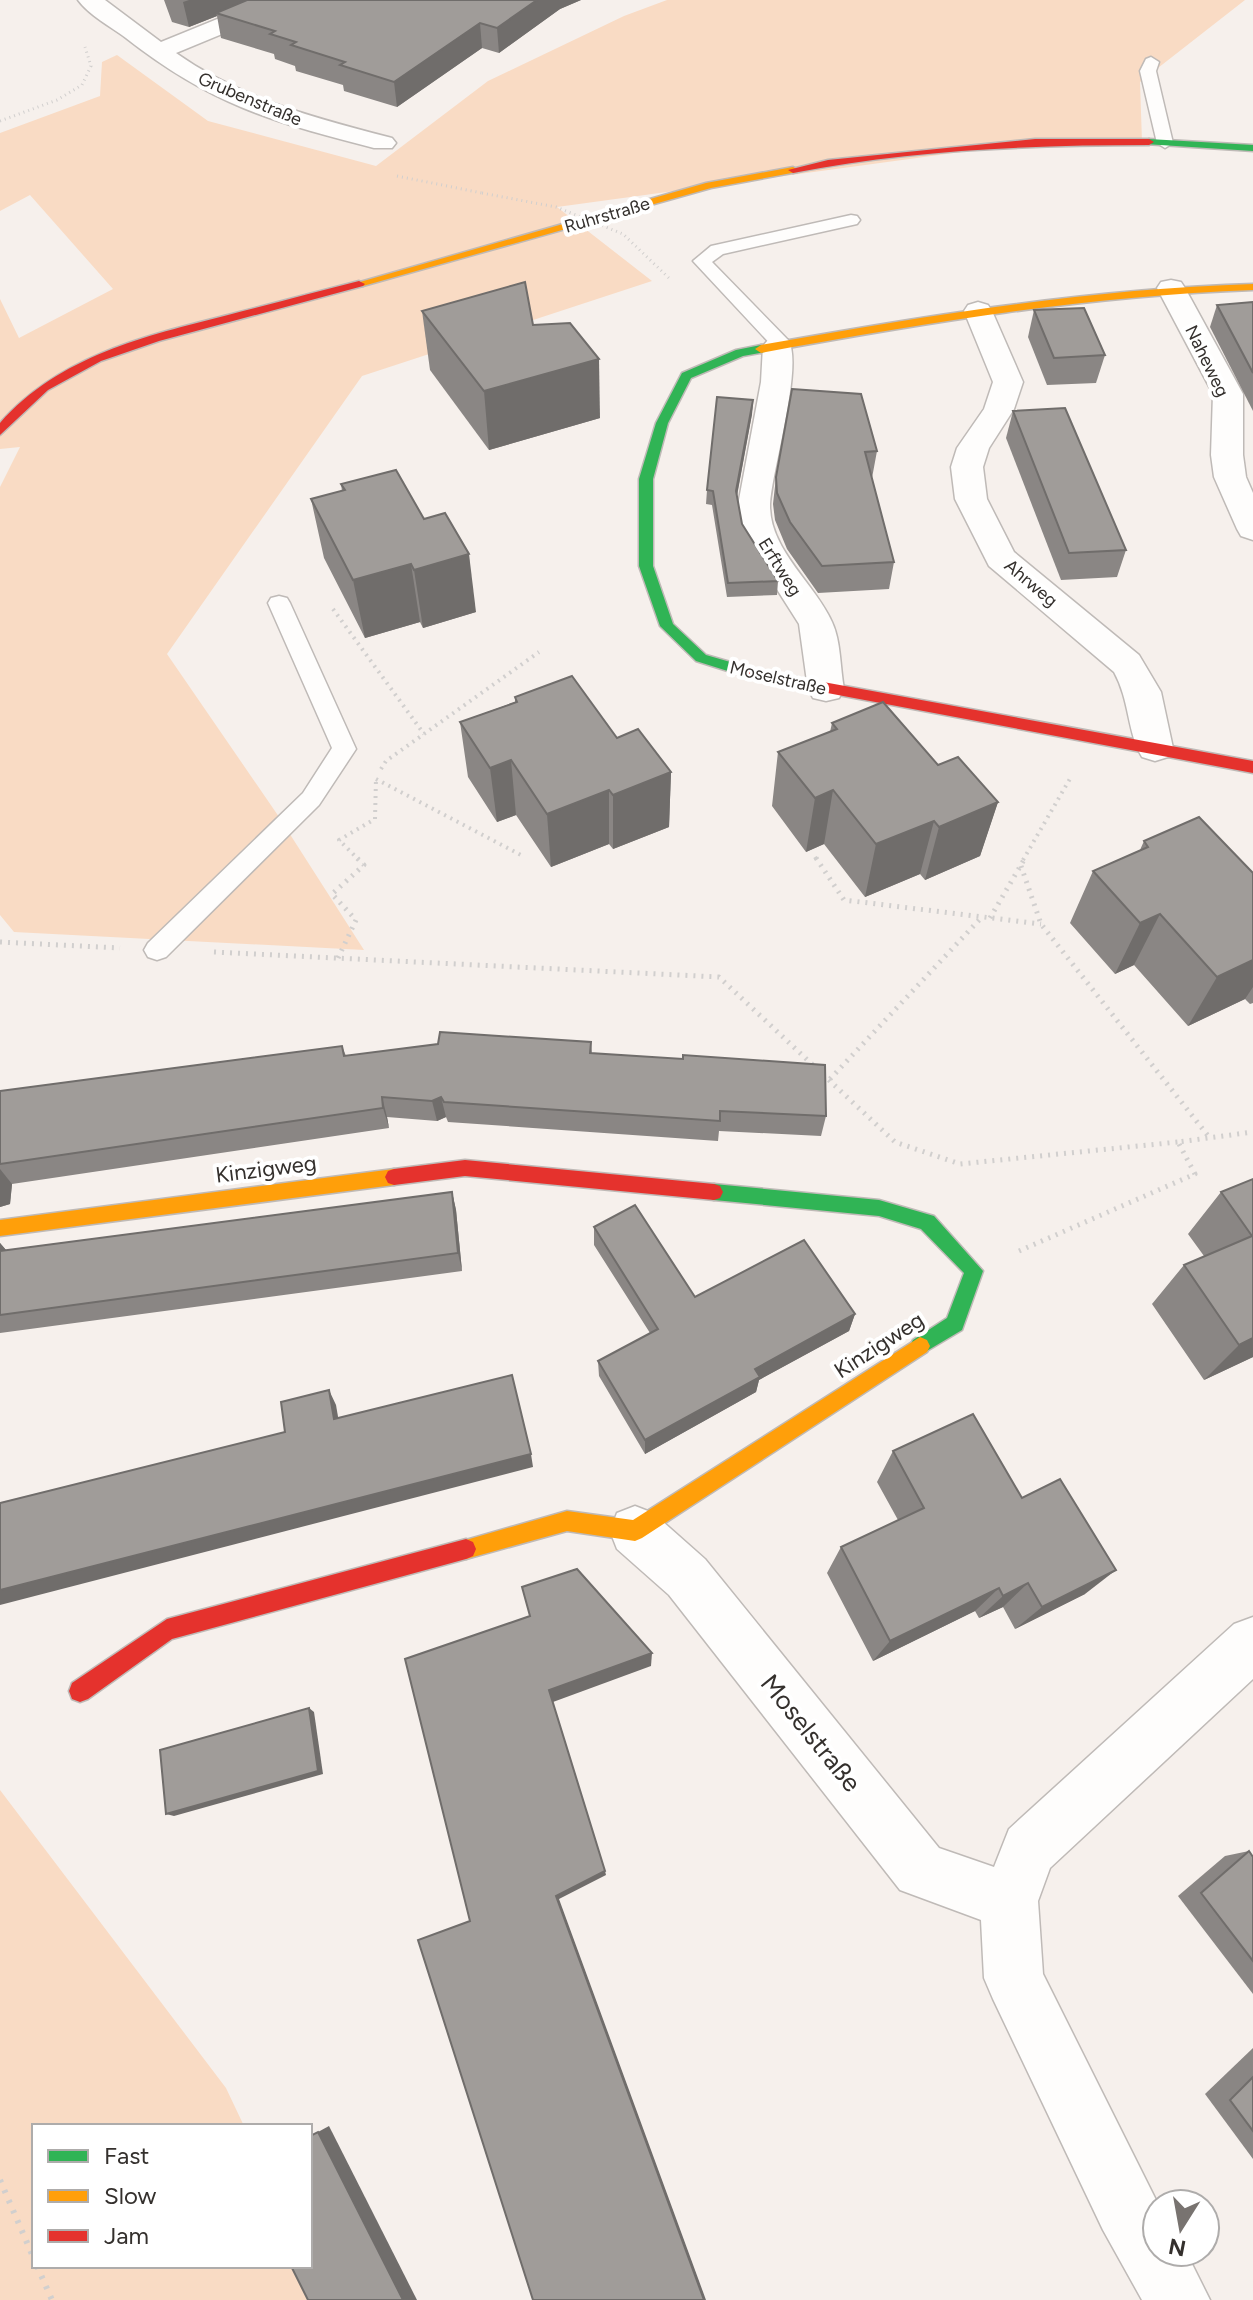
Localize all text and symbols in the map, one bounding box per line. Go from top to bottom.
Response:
street label: Grubenstraße [195,67,305,131]
street label: Ruhrstraße [562,192,652,238]
street label: Naheweg [1180,322,1234,400]
street label: Erftweg [754,534,806,600]
street label: Ahrweg [1000,554,1062,612]
street label: Moselstraße [728,656,829,700]
street label: Kinzigweg [214,1149,318,1189]
street label: Kinzigweg [829,1306,929,1384]
street label: Moselstraße [754,1668,868,1798]
legend [32,2124,312,2268]
text: Fast [104,2141,149,2170]
text: Slow [104,2181,157,2210]
north arrow [1141,2188,1221,2268]
text: Jam [104,2221,149,2250]
text: N [1166,2232,1188,2262]

